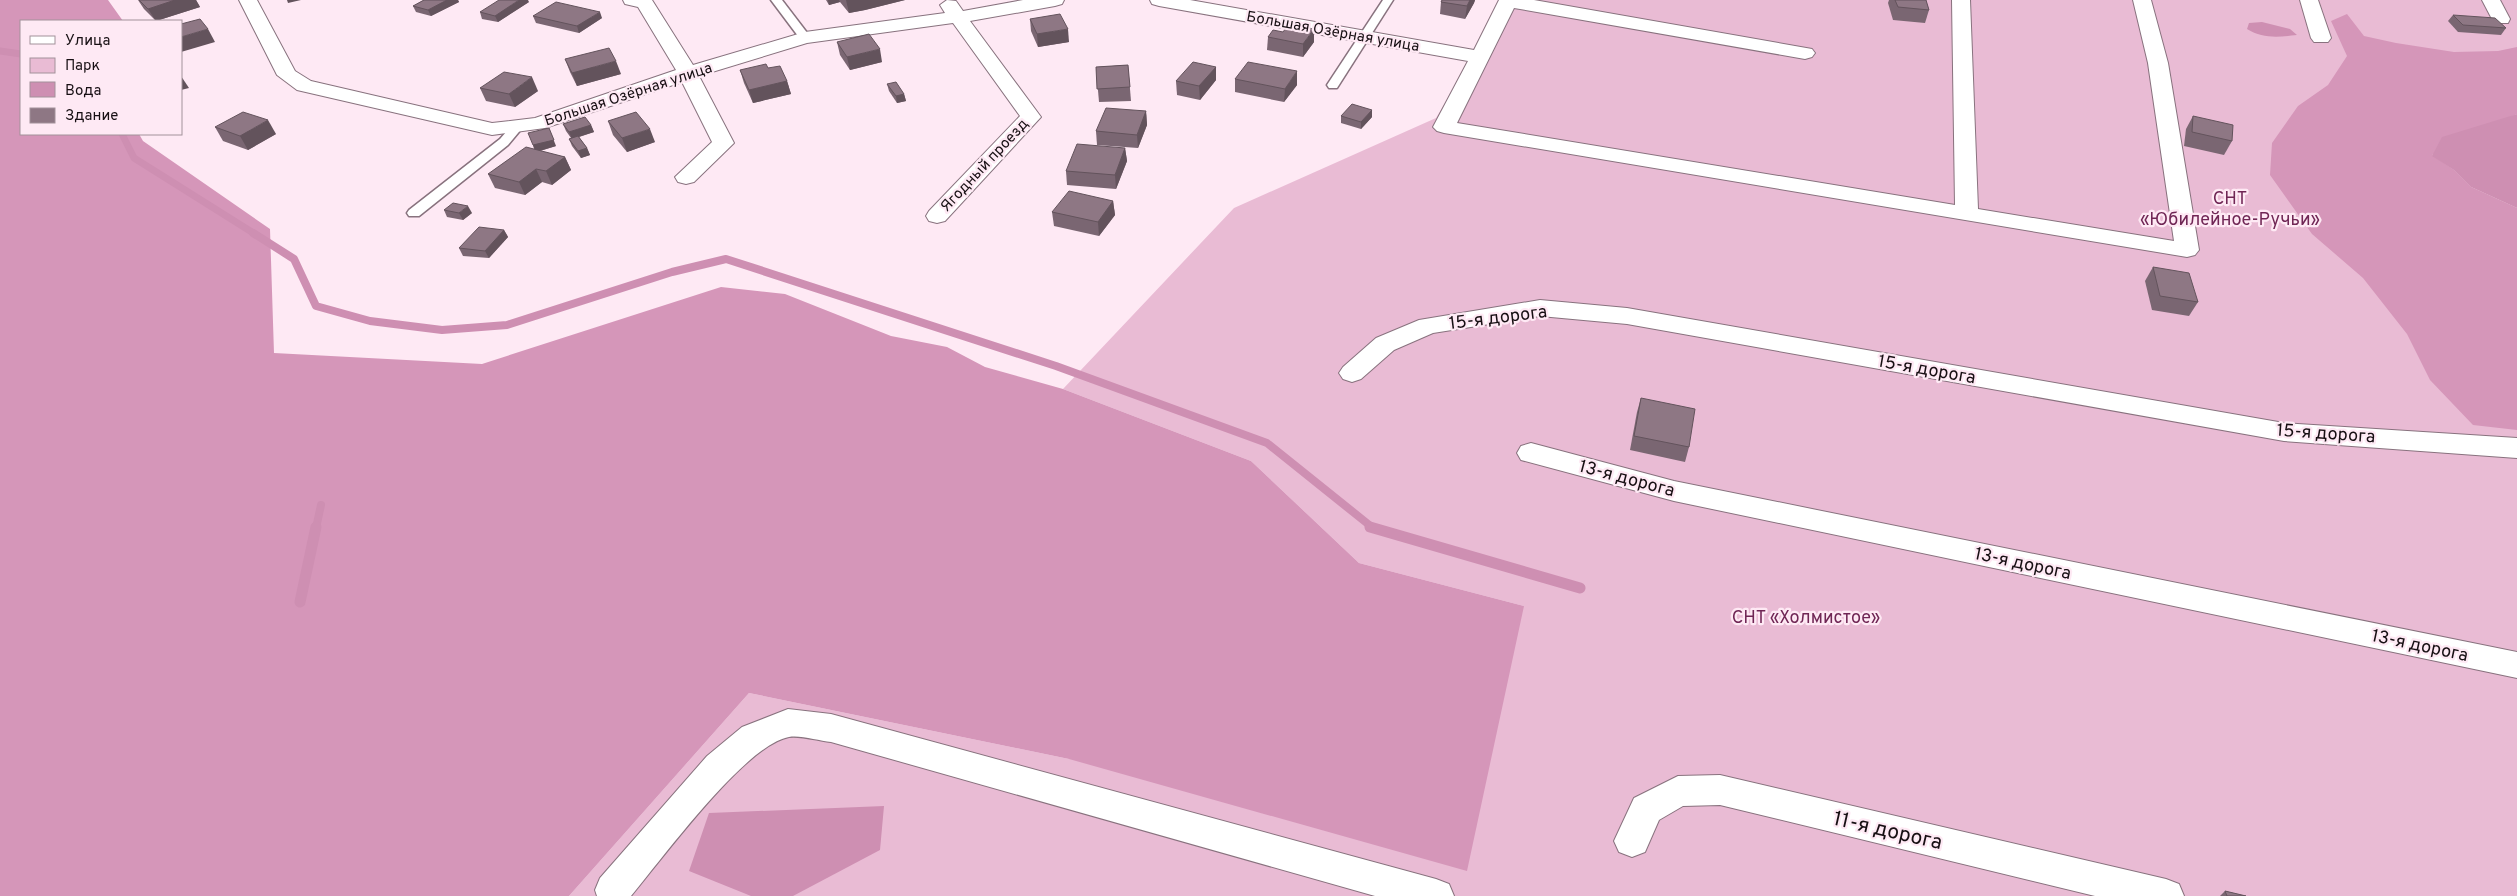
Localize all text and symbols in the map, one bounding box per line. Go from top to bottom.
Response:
street label: Большая Озёрная улица [1245,8,1421,57]
legend [20,20,182,135]
text: Улица [65,32,110,51]
text: Парк [65,57,100,76]
street label: Большая Озёрная улица [542,59,715,132]
text: Вода [65,82,101,101]
text: Здание [65,107,118,126]
street label: Ягодный проезд [937,115,1033,217]
park label: СНТ «Юбилейное-Ручьи» [2140,188,2320,232]
street label: 15-я дорога [1448,301,1549,336]
street label: 15-я дорога [1876,351,1977,390]
street label: 15-я дорога [2276,420,2376,449]
street label: 13-я дорога [1576,456,1677,503]
street label: 13-я дорога [1972,543,2073,586]
park label: СНТ «Холмистое» [1732,607,1880,630]
street label: 13-я дорога [2369,625,2470,668]
street label: 11-я дорога [1831,806,1945,857]

